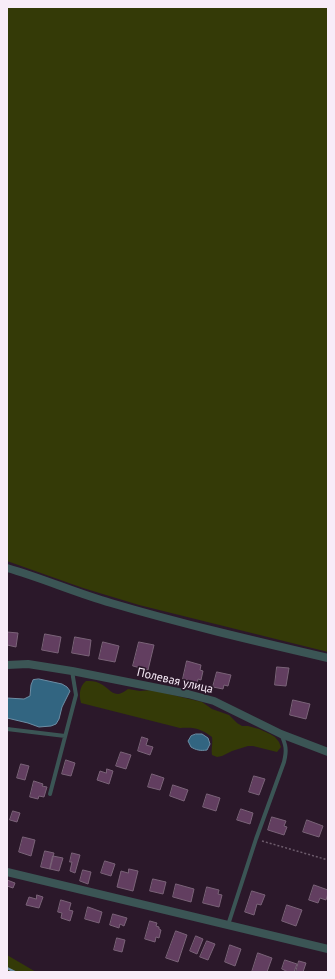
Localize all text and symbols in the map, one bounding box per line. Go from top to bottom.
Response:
street label: Полевая улица [135,665,215,697]

